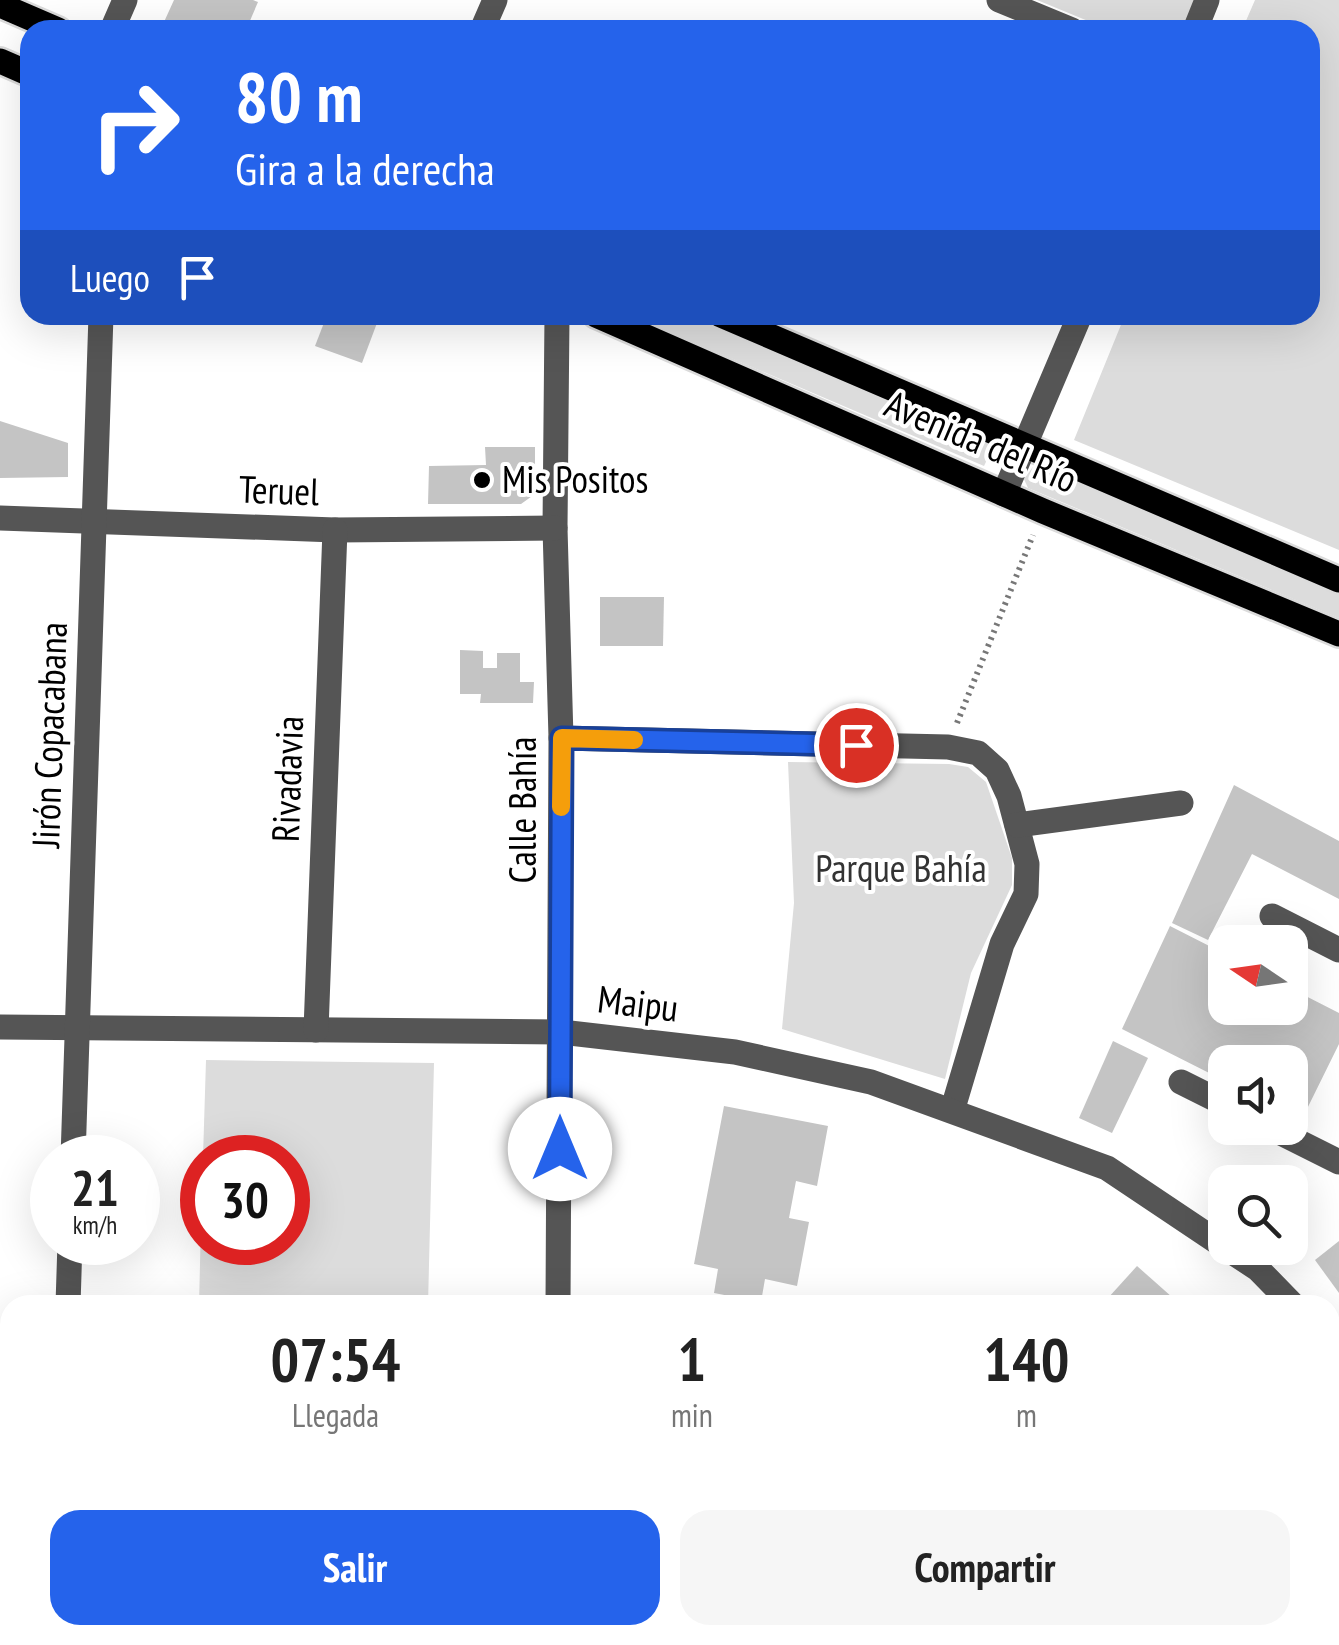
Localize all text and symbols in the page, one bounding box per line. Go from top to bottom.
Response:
text: 80 m [235,51,363,141]
icon: right [70,60,200,190]
text: Gira a la derecha [235,139,495,197]
icon: arrive [170,250,225,305]
text: Luego [70,253,150,302]
street label: Avenida del Río [878,378,1085,503]
place label: Mis Positos [502,454,648,503]
street label: Teruel [238,464,320,515]
marker: Mis Positos [471,469,493,491]
street label: Jirón Copacabana [20,621,77,850]
pin [814,703,899,788]
street label: Rivadavia [260,715,313,843]
icon: arrive [829,718,884,773]
street label: Calle Bahía [497,737,546,883]
park label: Parque Bahía [815,843,987,892]
north arrow [1208,925,1308,1025]
map controls [1208,925,1308,1265]
street label: Maipu [595,973,681,1032]
button: sound [1208,1045,1308,1145]
position arrow [508,1097,612,1201]
speed limit sign: 30 [180,1135,310,1265]
text: 21 [71,1155,119,1220]
button: search [1208,1165,1308,1265]
text: km/h [73,1209,117,1241]
text: 07:54 [271,1320,400,1398]
text: 1 [678,1320,706,1398]
text: 140 [983,1320,1069,1398]
text: Llegada [292,1394,379,1436]
text: min [671,1394,713,1436]
text: m [1016,1394,1037,1436]
button: Salir [50,1510,660,1625]
button: Compartir [680,1510,1290,1625]

